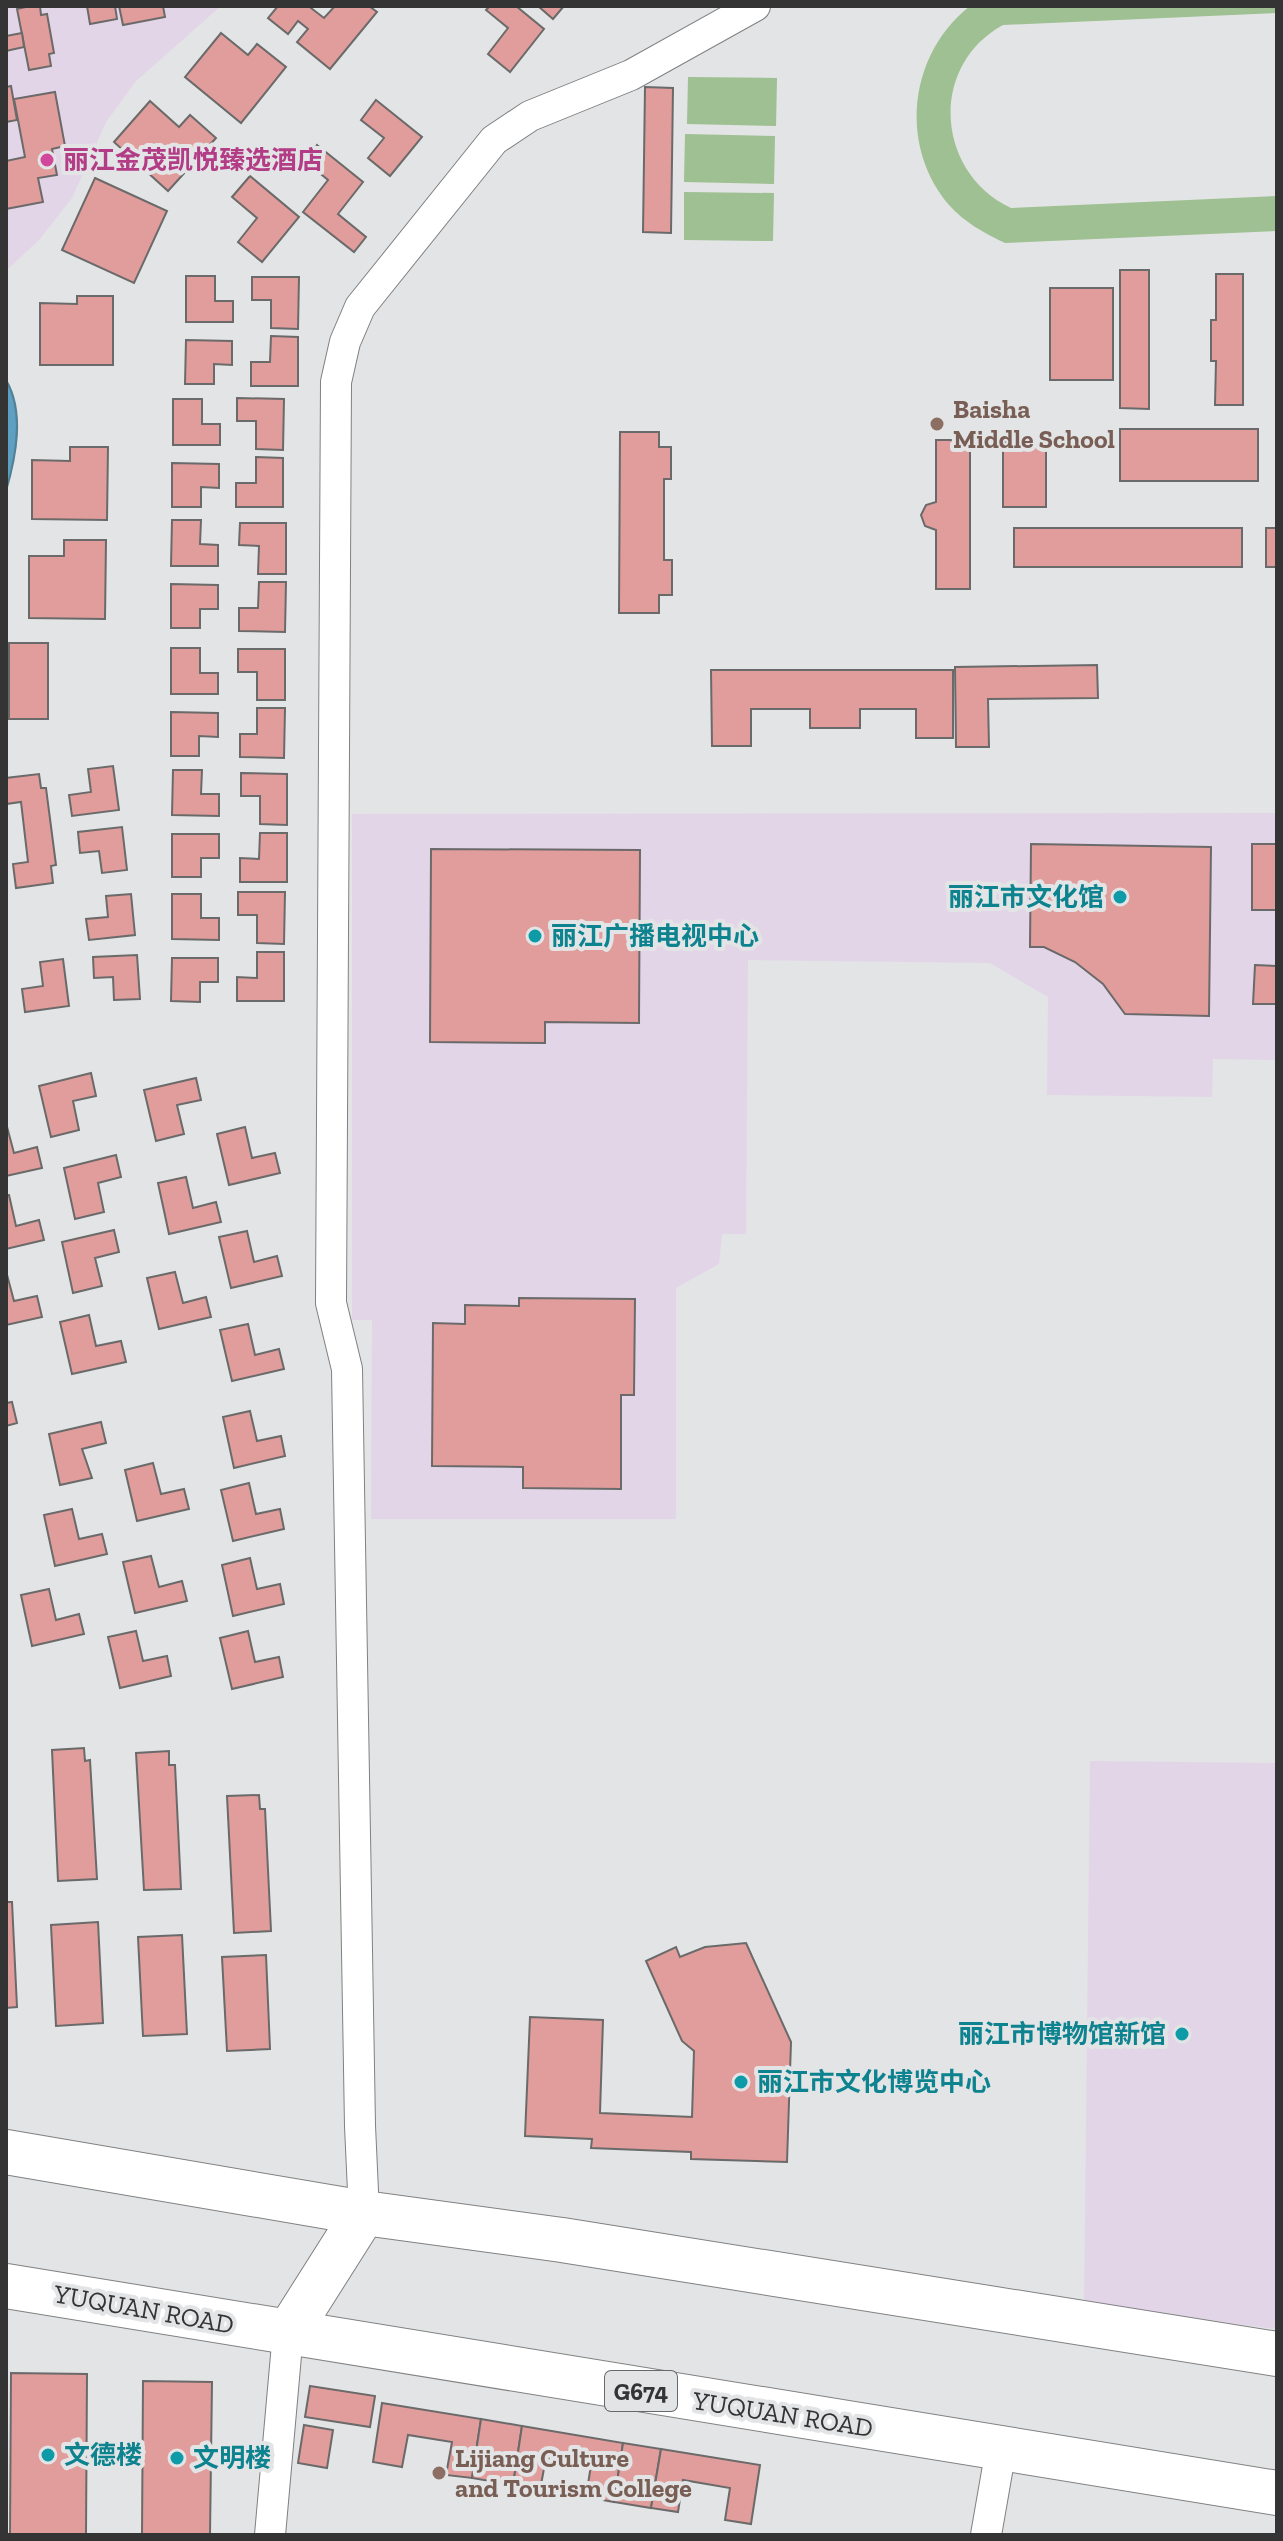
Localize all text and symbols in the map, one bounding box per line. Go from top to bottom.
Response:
place label: 丽江金茂凯悦臻选酒店 [63,144,323,176]
marker: 丽江金茂凯悦臻选酒店 [38,151,56,169]
place label: Baisha Middle School [953,393,1115,455]
marker: Baisha Middle School [928,415,946,433]
place label: 丽江市文化馆 [948,881,1104,913]
marker: 丽江市文化馆 [1111,888,1129,906]
place label: 丽江广播电视中心 [551,920,759,952]
marker: 丽江广播电视中心 [526,927,544,945]
place label: 丽江市博物馆新馆 [958,2018,1166,2050]
marker: 丽江市博物馆新馆 [1173,2025,1191,2043]
place label: 丽江市文化博览中心 [757,2066,991,2098]
marker: 丽江市文化博览中心 [732,2073,750,2091]
street label: YUQUAN ROAD [51,2277,236,2341]
road number: G674 [605,2371,677,2411]
street label: YUQUAN ROAD [690,2384,875,2444]
place label: 文德楼 [64,2439,142,2471]
place label: 文明楼 [193,2442,271,2474]
place label: Lijiang Culture and Tourism College [455,2442,692,2504]
marker: 文德楼 [39,2446,57,2464]
marker: 文明楼 [168,2449,186,2467]
marker: Lijiang Culture and Tourism College [430,2464,448,2482]

